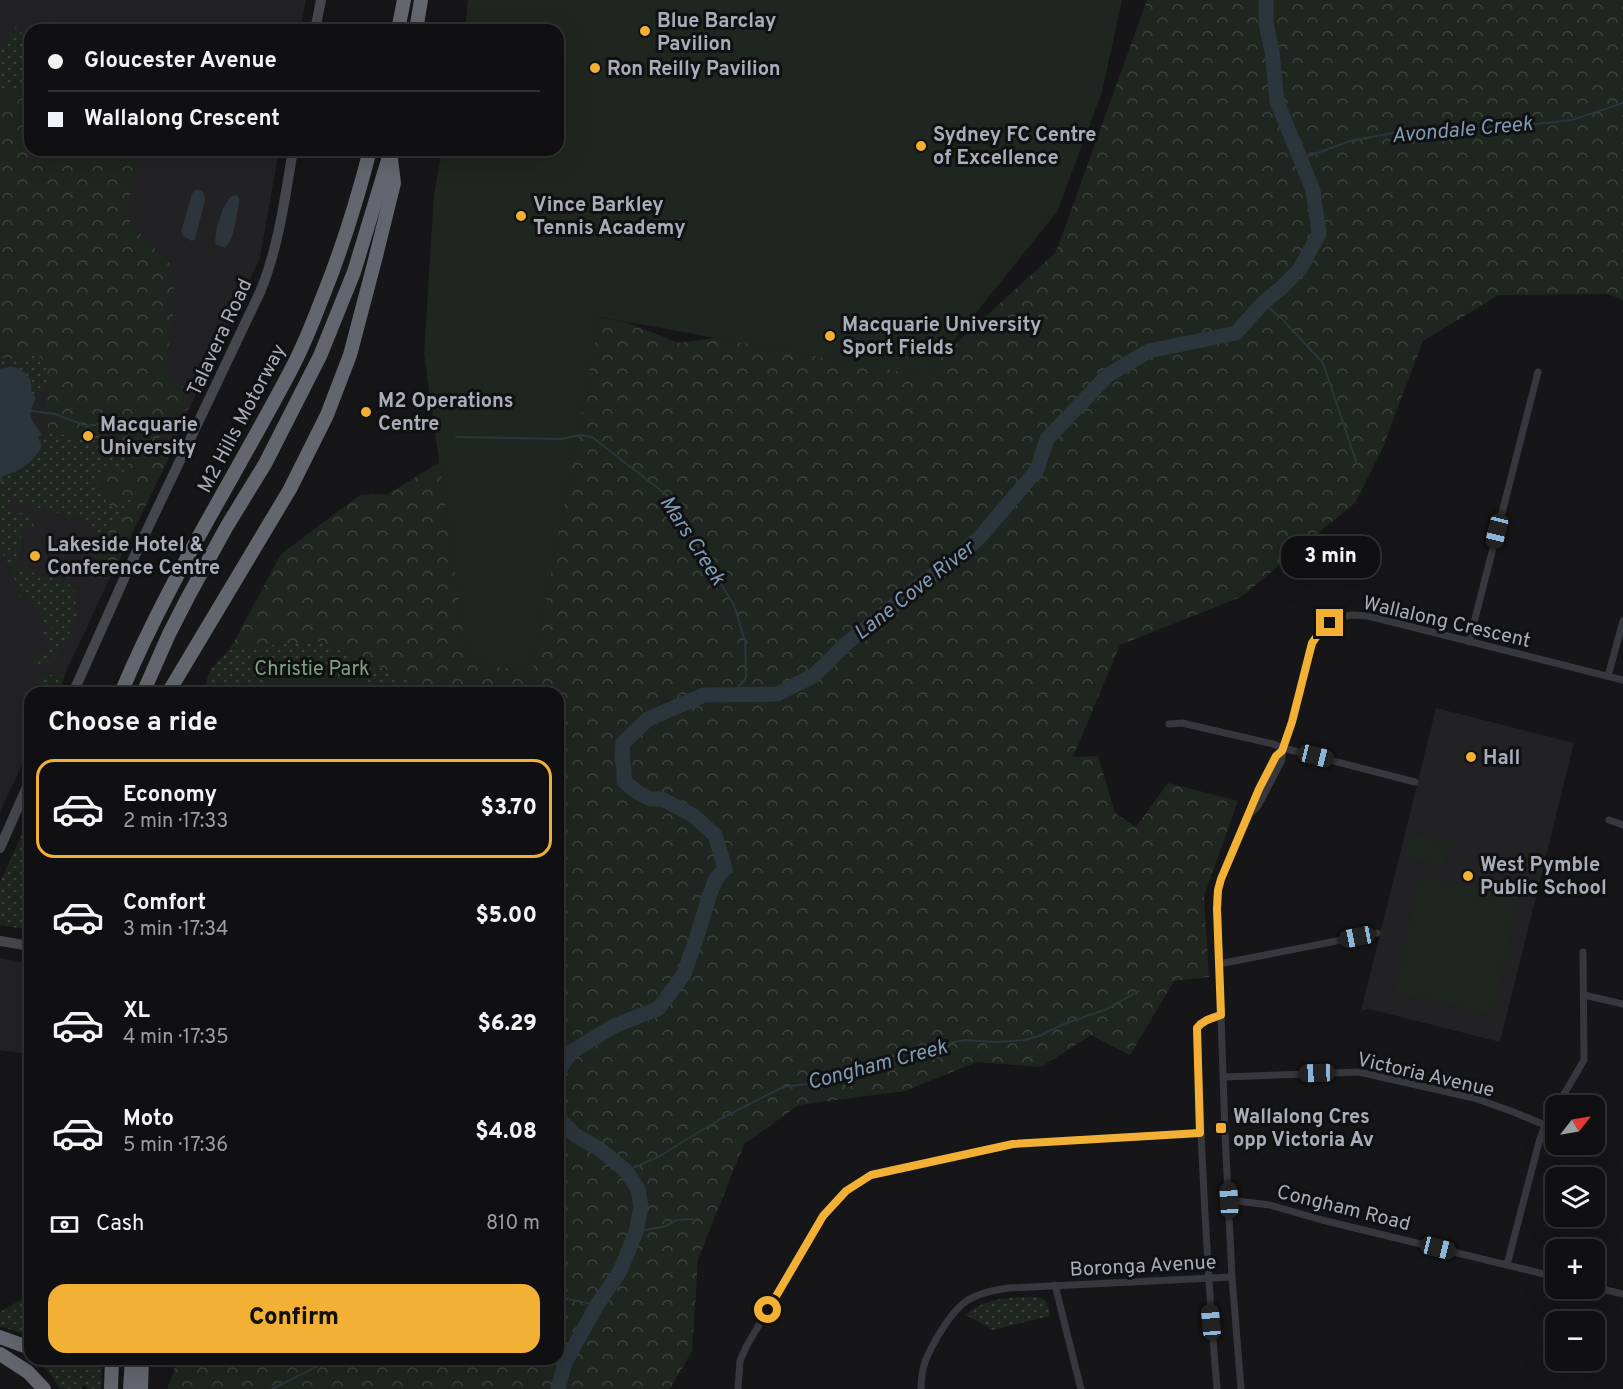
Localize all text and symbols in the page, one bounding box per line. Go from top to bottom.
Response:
place label: Blue Barclay Pavilion [657,9,776,58]
marker: Blue Barclay Pavilion [638,24,652,38]
text: Gloucester Avenue [84,48,277,75]
place label: Ron Reilly Pavilion [607,57,781,83]
marker: Ron Reilly Pavilion [588,61,602,75]
text: Wallalong Crescent [84,106,280,133]
water label: Avondale Creek [1391,111,1534,150]
place label: Sydney FC Centre of Excellence [933,123,1097,172]
marker: Sydney FC Centre of Excellence [914,139,928,153]
place label: Vince Barkley Tennis Academy [533,193,686,242]
marker: Vince Barkley Tennis Academy [514,209,528,223]
street label: Talavera Road [182,275,259,401]
place label: Macquarie University Sport Fields [842,313,1041,362]
marker: Macquarie University Sport Fields [823,329,837,343]
street label: M2 Hills Motorway [193,340,293,498]
place label: M2 Operations Centre [378,389,514,438]
marker: M2 Operations Centre [359,405,373,419]
place label: Macquarie University [100,413,198,462]
marker: Macquarie University [81,429,95,443]
water label: Mars Creek [653,491,731,591]
car [1484,511,1510,551]
place label: Lakeside Hotel & Conference Centre [47,533,220,582]
water label: Lane Cove River [849,534,982,647]
callout: 3 min [1280,536,1380,578]
text: 3 min [1304,544,1357,570]
marker: Lakeside Hotel & Conference Centre [28,549,42,563]
street label: Wallalong Crescent [1360,591,1533,655]
route end [1316,609,1343,636]
park label: Christie Park [254,657,370,683]
text: Choose a ride [48,706,218,740]
car [1296,743,1336,769]
place label: Hall [1483,746,1520,772]
marker: Hall [1464,750,1478,764]
icon: car [51,782,105,836]
text: Economy [123,782,217,809]
text: $3.70 [481,795,537,822]
text: 2 min · 17:33 [123,809,228,835]
place label: West Pymble Public School [1480,853,1607,902]
marker: West Pymble Public School [1461,869,1475,883]
icon: car [51,890,105,944]
text: Comfort [123,890,206,917]
text: $5.00 [475,903,537,930]
text: 3 min · 17:34 [123,917,228,943]
car [1338,925,1376,949]
icon: car [51,998,105,1052]
text: XL [123,998,150,1025]
text: $6.29 [477,1011,537,1038]
text: 4 min · 17:35 [123,1025,229,1051]
water label: Congham Creek [804,1034,951,1097]
street label: Victoria Avenue [1354,1047,1497,1104]
car [1299,1063,1335,1083]
north arrow [1545,1095,1605,1155]
map controls [1545,1095,1605,1371]
place label: Wallalong Cres opp Victoria Av [1233,1105,1374,1154]
icon: car [51,1106,105,1160]
text: Moto [123,1106,174,1133]
text: $4.08 [475,1119,537,1146]
marker: Wallalong Cres opp Victoria Av [1214,1121,1228,1135]
text: 5 min · 17:36 [123,1133,228,1159]
button: layers [1545,1167,1605,1227]
street label: Congham Road [1274,1180,1413,1238]
car [1219,1182,1239,1218]
icon: cash [48,1208,81,1241]
text: Cash [96,1211,145,1238]
text: 810 m [486,1211,540,1237]
car [1418,1235,1458,1261]
button: + [1545,1239,1605,1299]
street label: Boronga Avenue [1069,1250,1217,1284]
button: Confirm [48,1284,540,1353]
route start [754,1296,781,1323]
car [1200,1303,1222,1341]
button: − [1545,1311,1605,1371]

